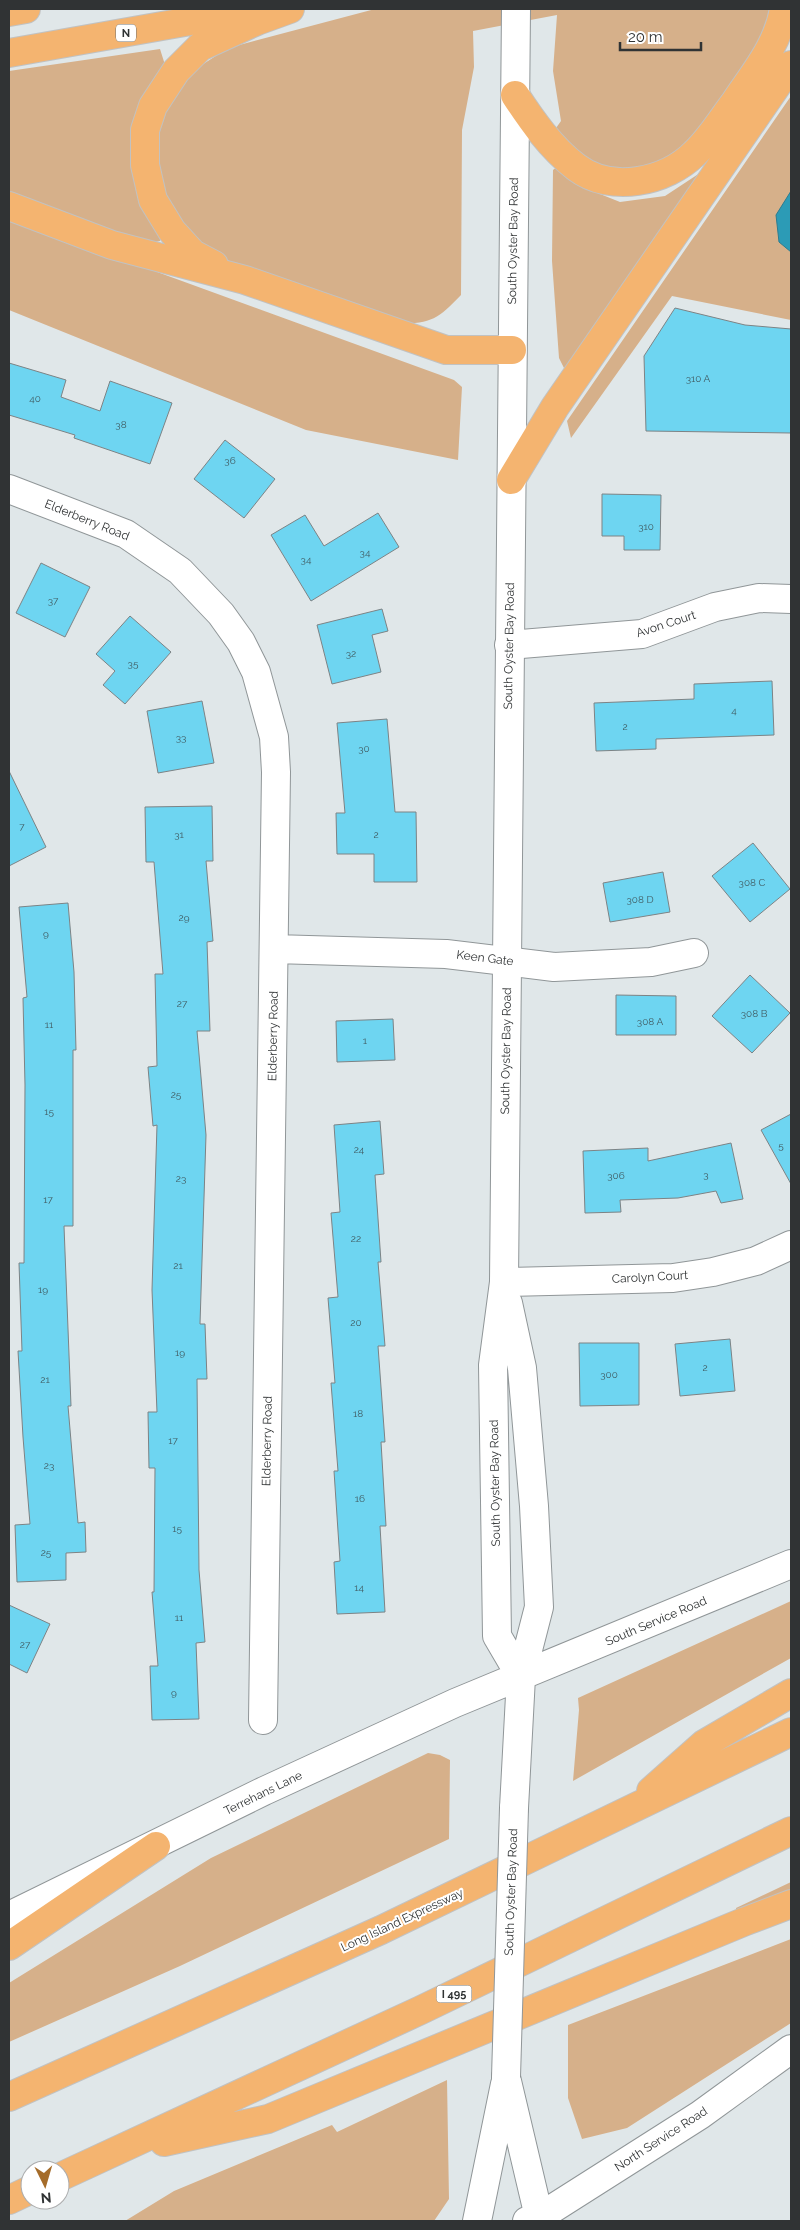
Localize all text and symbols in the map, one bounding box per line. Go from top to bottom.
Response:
scale bar [620,20,701,52]
road number: N [116,24,136,42]
text: 20 m [628,28,663,46]
street label: South Oyster Bay Road [505,177,521,305]
house number: 310 A [686,373,711,384]
house number: 40 [29,393,41,404]
house number: 38 [115,419,127,430]
house number: 36 [224,455,236,466]
street label: Elderberry Road [43,497,131,543]
house number: 310 [638,521,654,532]
house number: 34 [360,547,371,558]
house number: 34 [301,554,312,565]
street label: South Oyster Bay Road [501,582,517,710]
house number: 37 [48,595,59,606]
street label: Avon Court [634,608,698,640]
house number: 32 [346,648,356,659]
house number: 35 [128,658,139,669]
house number: 4 [731,705,737,716]
house number: 2 [622,721,628,732]
house number: 33 [176,732,186,743]
house number: 30 [358,743,370,754]
house number: 7 [19,821,25,832]
house number: 31 [174,829,185,840]
house number: 2 [373,829,379,840]
house number: 308 C [739,877,766,888]
house number: 308 D [626,894,654,905]
house number: 29 [178,912,190,923]
house number: 9 [43,928,49,939]
street label: Keen Gate [456,948,514,968]
street label: South Oyster Bay Road [498,987,514,1115]
street label: Elderberry Road [265,991,281,1081]
house number: 27 [177,998,188,1009]
house number: 308 B [741,1008,768,1019]
house number: 308 A [637,1016,663,1027]
house number: 11 [45,1019,54,1030]
house number: 1 [363,1035,368,1046]
house number: 25 [171,1089,182,1100]
house number: 15 [44,1106,54,1117]
house number: 5 [778,1140,784,1151]
house number: 24 [354,1144,365,1155]
house number: 3 [703,1169,709,1180]
house number: 306 [607,1170,625,1181]
house number: 23 [176,1173,186,1184]
house number: 17 [43,1194,53,1205]
house number: 22 [351,1233,361,1244]
house number: 21 [173,1260,183,1271]
street label: Carolyn Court [612,1268,688,1286]
house number: 19 [38,1284,48,1295]
house number: 20 [350,1317,362,1328]
house number: 19 [175,1347,185,1358]
house number: 2 [702,1362,708,1373]
house number: 300 [600,1369,618,1380]
house number: 21 [40,1374,50,1385]
street label: Elderberry Road [259,1396,275,1486]
house number: 18 [353,1408,363,1419]
street label: South Oyster Bay Road [487,1419,503,1547]
house number: 17 [168,1435,178,1446]
house number: 23 [44,1460,54,1471]
house number: 16 [355,1493,365,1504]
house number: 15 [172,1523,182,1534]
house number: 25 [41,1547,52,1558]
house number: 14 [354,1582,364,1593]
street label: South Service Road [603,1593,709,1649]
house number: 11 [175,1612,184,1623]
house number: 27 [20,1639,31,1650]
house number: 9 [171,1687,177,1698]
street label: Terrehans Lane [222,1768,304,1818]
street label: South Oyster Bay Road [502,1828,520,1956]
street label: Long Island Expressway [339,1885,466,1955]
road number: I 495 [436,1986,472,2002]
street label: North Service Road [612,2104,710,2174]
north arrow [20,2160,70,2210]
text: N [40,2190,52,2206]

